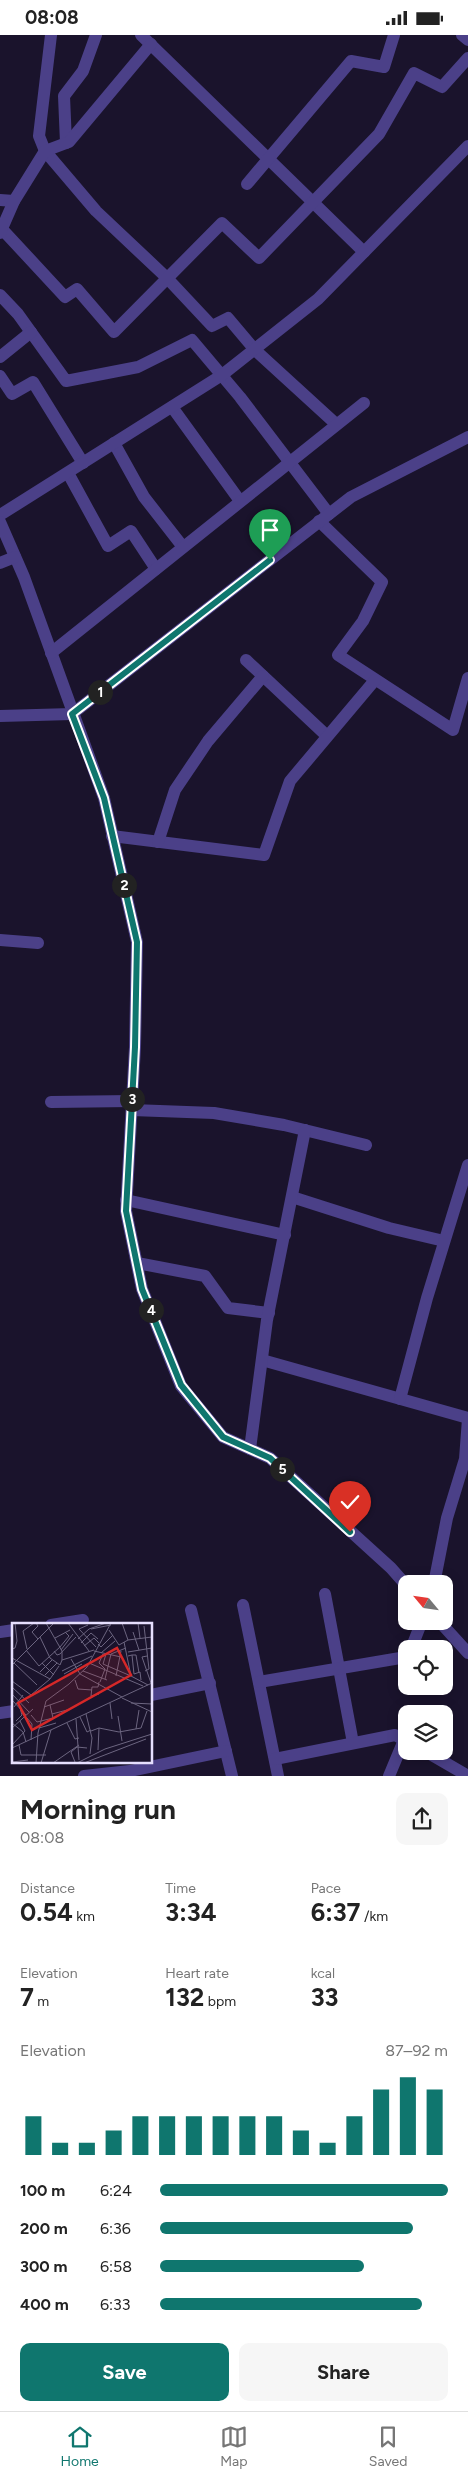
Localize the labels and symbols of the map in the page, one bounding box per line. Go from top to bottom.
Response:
pin [249,509,291,560]
pin: 1 [88,679,112,705]
pin: 2 [112,873,136,897]
pin: 3 [120,1087,144,1111]
pin: 4 [138,1297,164,1323]
pin: 5 [270,1457,294,1481]
pin [329,1481,371,1532]
north arrow [398,1575,452,1630]
inset map [12,1623,152,1763]

